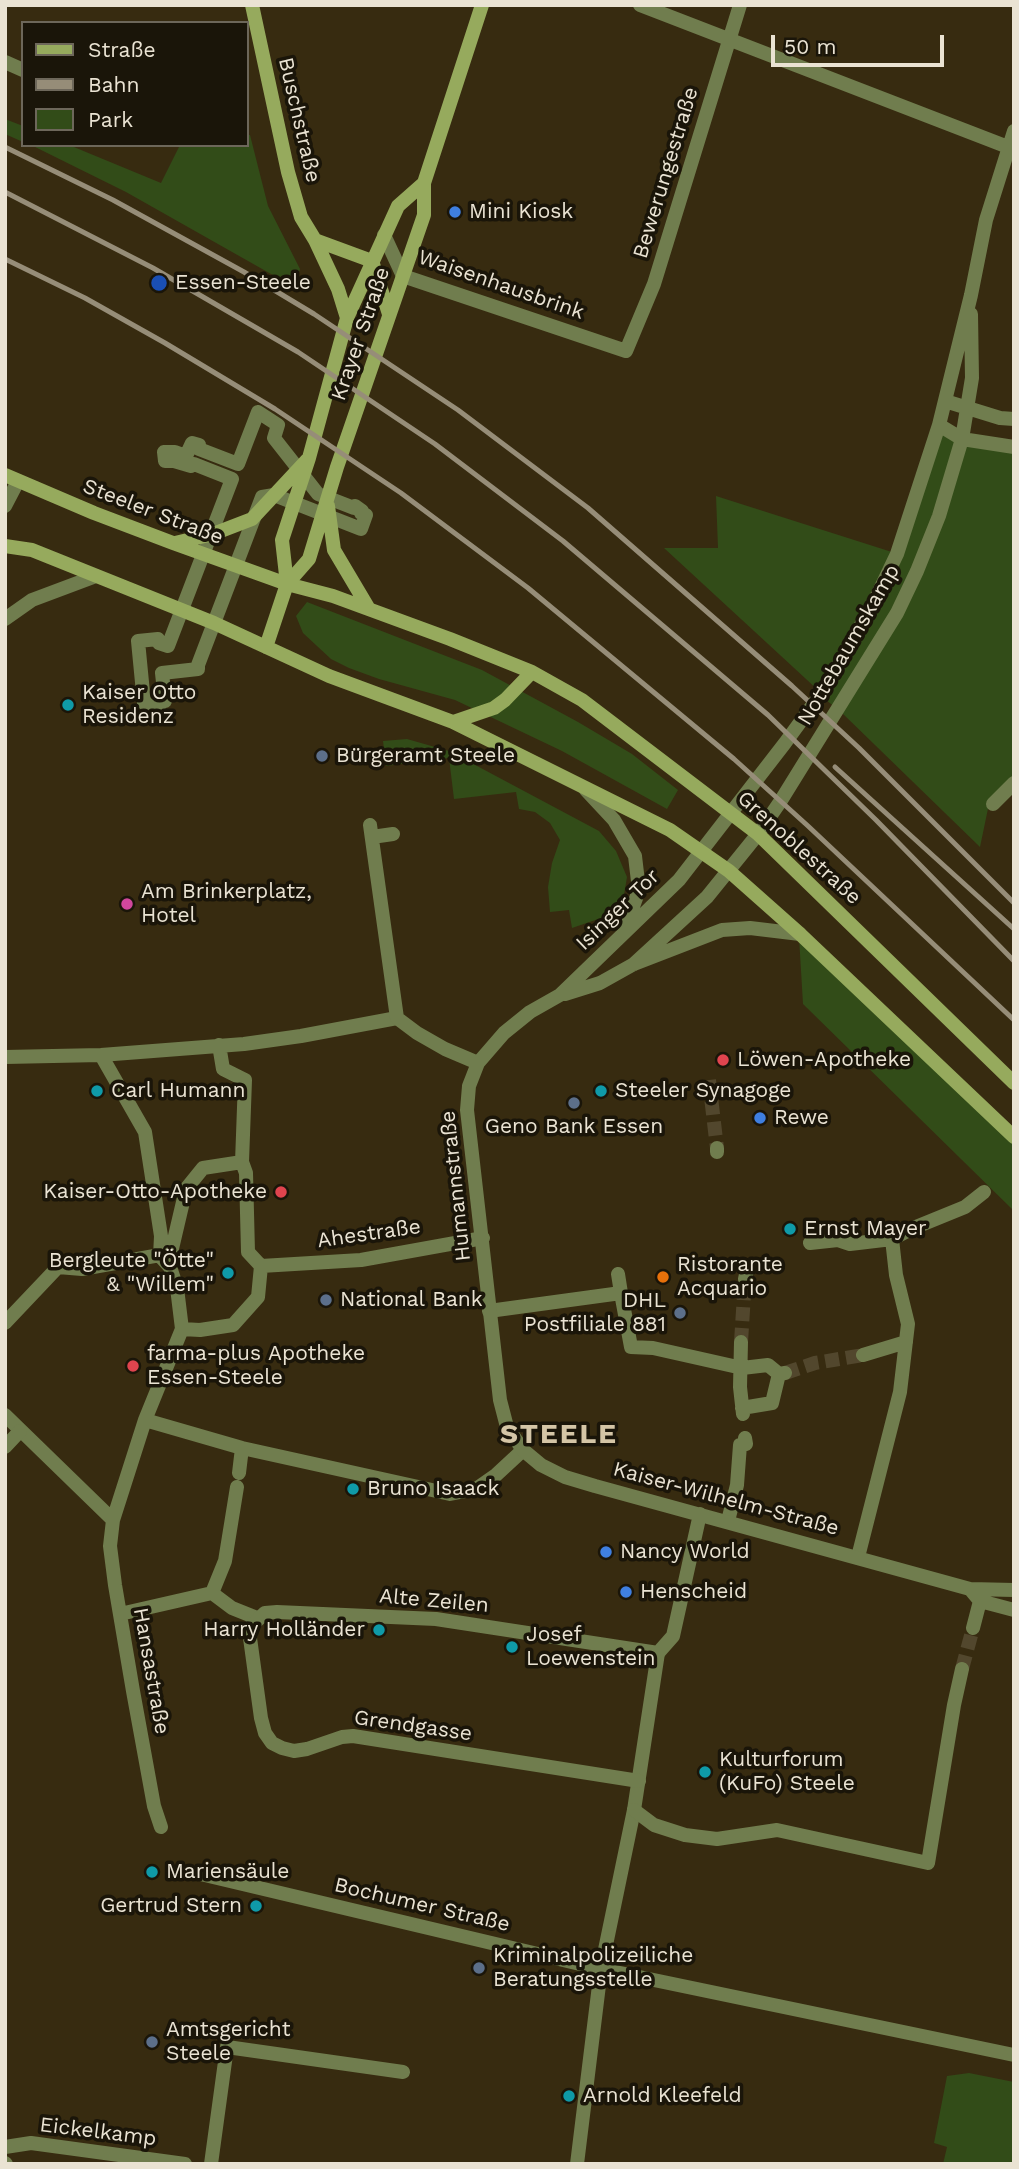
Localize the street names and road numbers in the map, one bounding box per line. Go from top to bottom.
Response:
street label: Buschstraße [272,55,326,185]
street label: Bewerungestraße [628,84,704,262]
street label: Waisenhausbrink [415,245,587,325]
street label: Krayer Straße [326,264,396,404]
street label: Steeler Straße [79,474,227,550]
street label: Nottebaumskamp [793,560,905,730]
street label: Grenoblestraße [732,786,866,910]
street label: Isinger Tor [571,864,665,956]
street label: Humannstraße [436,1109,476,1263]
street label: Ahestraße [316,1214,422,1254]
street label: Kaiser-Wilhelm-Straße [610,1457,842,1541]
street label: Alte Zeilen [378,1584,490,1618]
street label: Hansastraße [127,1606,175,1736]
street label: Grendgasse [352,1705,474,1747]
street label: Bochumer Straße [332,1873,512,1937]
street label: Eickelkamp [38,2112,158,2152]

